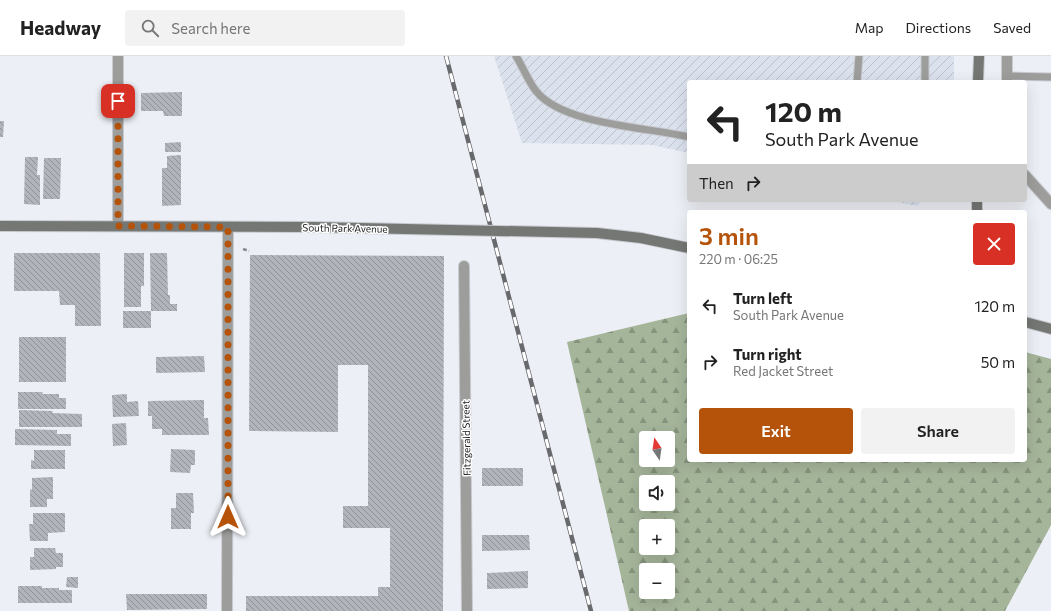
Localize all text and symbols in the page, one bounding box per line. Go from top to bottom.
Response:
search box [125,10,405,46]
text: Headway [20,16,101,39]
icon: search [139,17,161,39]
text: Search here [171,19,251,37]
text: Map [855,19,884,36]
text: Directions [906,19,971,36]
text: Saved [993,19,1031,36]
pin [101,84,135,118]
icon: arrive [107,90,129,112]
text: 120 m [765,94,842,128]
icon: left [699,96,751,148]
text: South Park Avenue [765,128,919,150]
icon: right [742,172,764,194]
text: Then [699,174,734,192]
street label: South Park Avenue [302,221,388,235]
text: 3 min [699,221,759,250]
button: close [973,223,1015,265]
text: 220 m · 06:25 [699,251,778,267]
text: Turn left [733,289,792,307]
icon: left [699,295,721,317]
text: 120 m [975,297,1015,315]
text: South Park Avenue [733,307,844,323]
text: Turn right [733,345,802,363]
icon: right [699,351,721,373]
text: 50 m [981,353,1015,371]
text: Red Jacket Street [733,363,833,379]
street label: Fitzgerald Street [459,400,473,476]
button: Exit [699,408,853,454]
button: Share [861,408,1015,454]
north arrow [639,431,675,467]
map controls [639,431,675,599]
button: sound [639,475,675,511]
position arrow [207,496,249,538]
button: + [639,519,675,555]
button: − [639,563,675,599]

